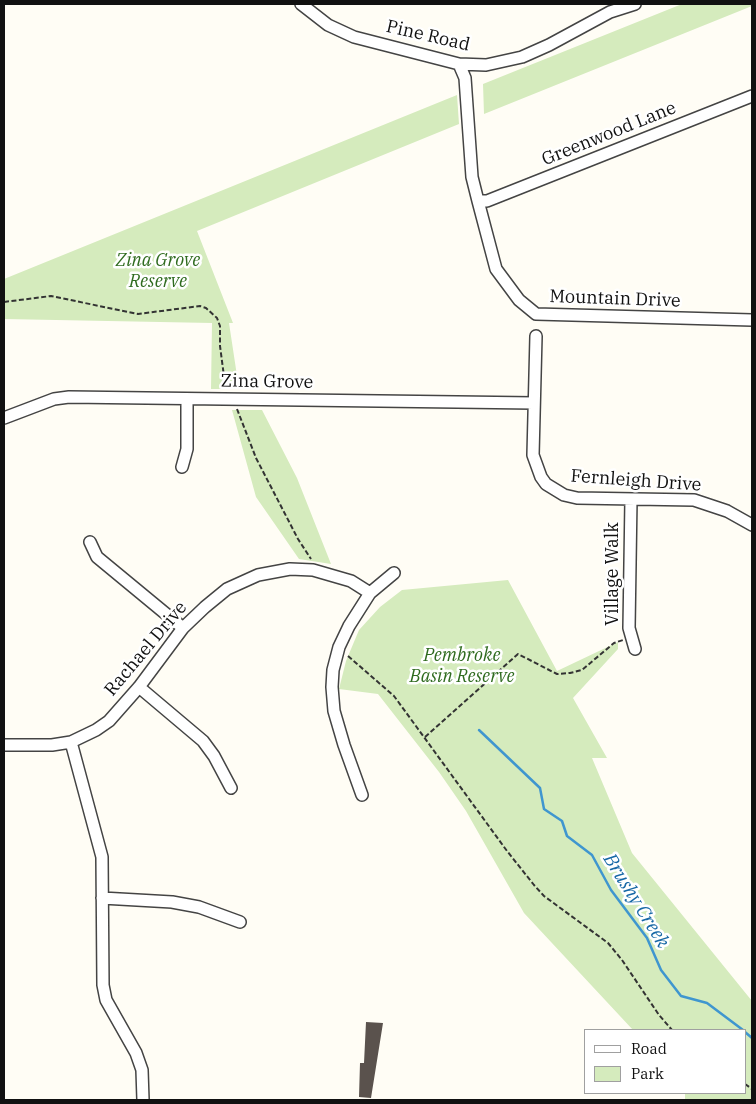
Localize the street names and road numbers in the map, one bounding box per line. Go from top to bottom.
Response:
street label: Pine Road [384,16,472,56]
street label: Greenwood Lane [539,97,679,171]
street label: Mountain Drive [549,286,681,312]
street label: Zina Grove [220,370,314,394]
street label: Fernleigh Drive [570,466,702,496]
street label: Village Walk [602,522,624,626]
street label: Rachael Drive [100,597,192,701]

